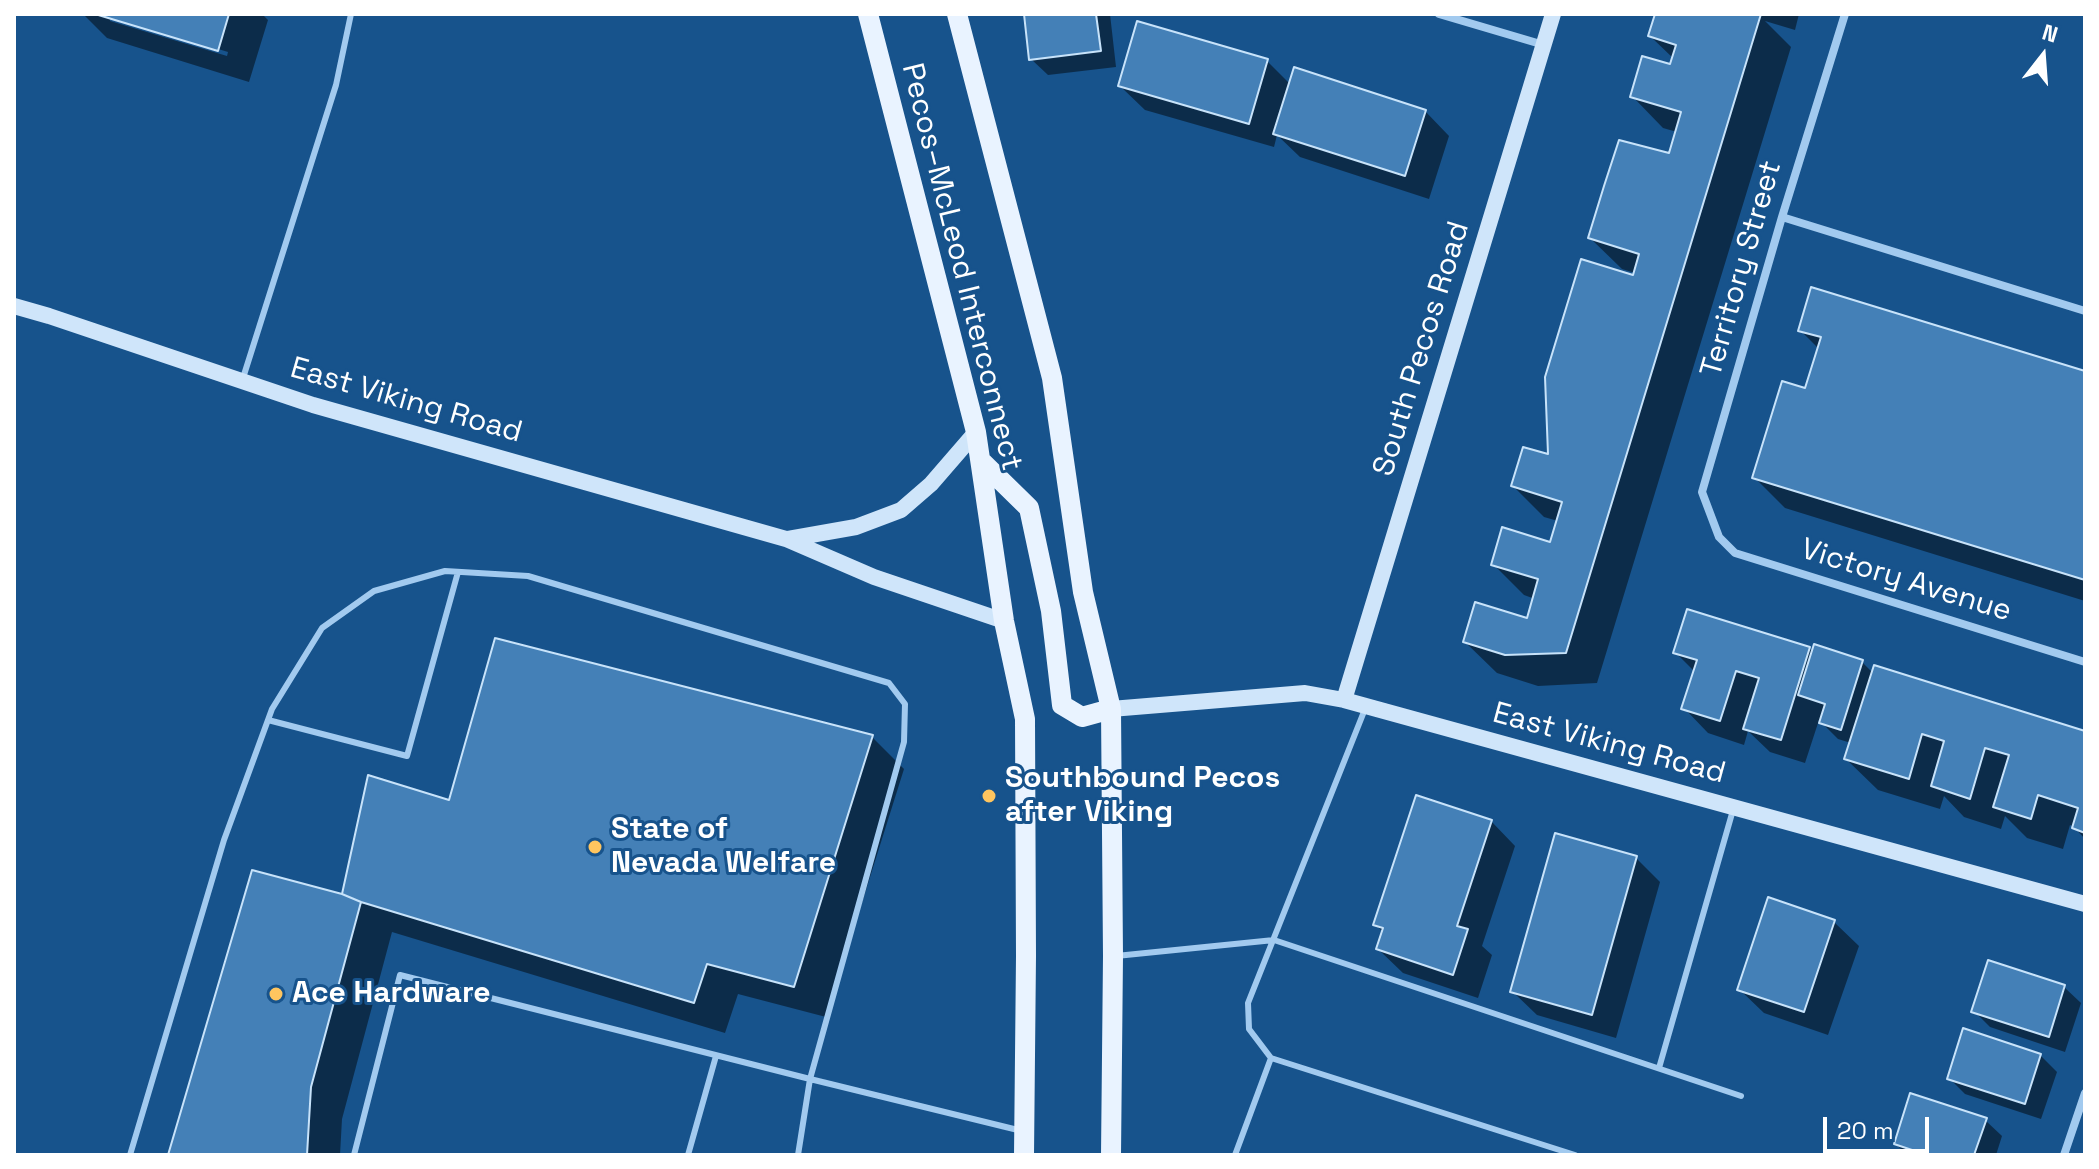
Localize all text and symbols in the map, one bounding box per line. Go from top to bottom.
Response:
north arrow [2003,16,2083,96]
text: N [2039,18,2061,49]
street label: Pecos–McLeod Interconnect [893,60,1029,474]
street label: Territory Street [1694,157,1790,381]
street label: South Pecos Road [1366,217,1478,481]
street label: East Viking Road [286,351,526,451]
street label: Victory Avenue [1796,532,2016,630]
street label: East Viking Road [1489,696,1729,792]
place label: Southbound Pecos after Viking [1005,761,1280,832]
marker: Southbound Pecos after Viking [980,787,998,805]
place label: State of Nevada Welfare [611,812,836,882]
marker: State of Nevada Welfare [586,838,604,856]
place label: Ace Hardware [292,976,491,1012]
marker: Ace Hardware [267,985,285,1003]
scale bar [1827,1101,1933,1151]
text: 20 m [1837,1115,1894,1146]

